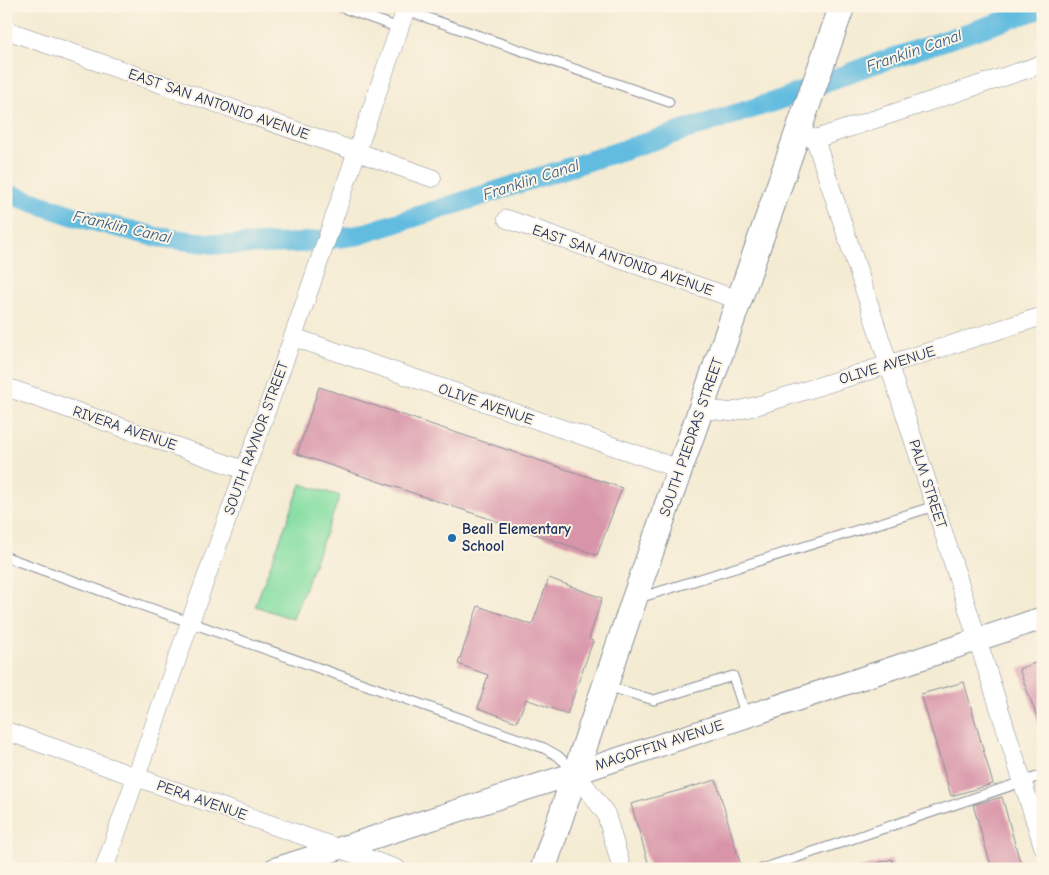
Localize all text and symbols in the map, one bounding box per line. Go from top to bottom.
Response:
water label: Franklin Canal [864,26,965,76]
street label: EAST SAN ANTONIO AVENUE [126,64,312,144]
water label: Franklin Canal [481,156,582,204]
water label: Franklin Canal [71,207,173,247]
street label: EAST SAN ANTONIO AVENUE [530,220,716,300]
street label: OLIVE AVENUE [837,342,937,388]
street label: SOUTH PIEDRAS STREET [655,355,727,519]
street label: SOUTH RAYNOR STREET [220,359,292,517]
street label: OLIVE AVENUE [436,379,536,429]
street label: RIVERA AVENUE [71,402,179,454]
street label: PALM STREET [905,437,951,531]
place label: Beall Elementary School [462,520,571,555]
marker: Beall Elementary School [446,532,458,544]
street label: MAGOFFIN AVENUE [592,716,726,774]
street label: PERA AVENUE [154,776,250,824]

